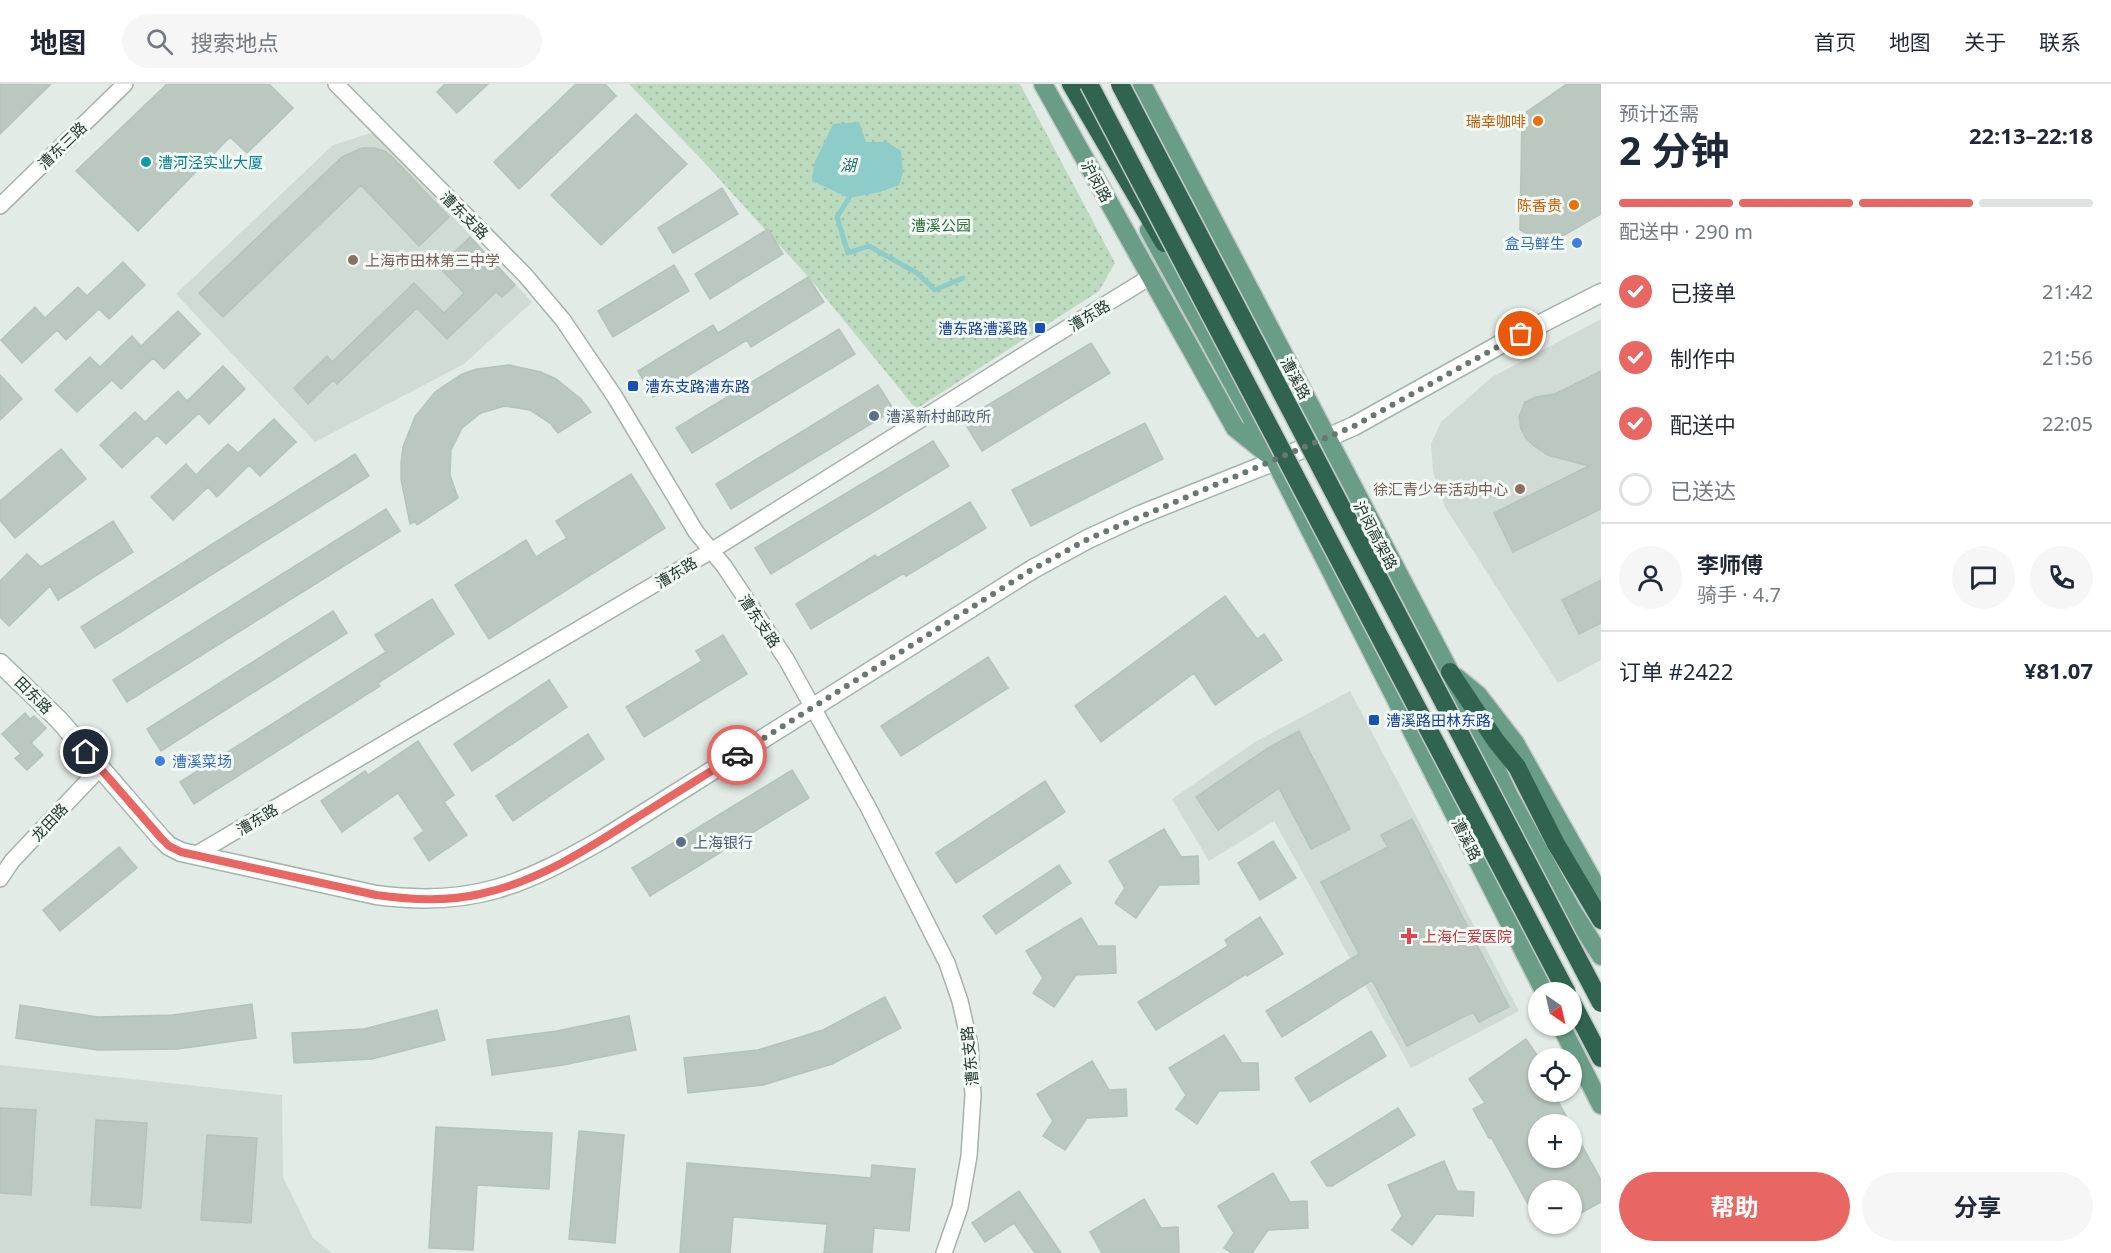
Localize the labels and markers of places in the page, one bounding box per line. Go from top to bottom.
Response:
place label: 瑞幸咖啡 [1466,111,1526,131]
marker: 瑞幸咖啡 [1531,114,1545,128]
place label: 漕河泾实业大厦 [158,152,263,172]
marker: 漕河泾实业大厦 [139,155,153,169]
place label: 陈香贵 [1517,195,1562,215]
marker: 陈香贵 [1567,198,1581,212]
place label: 盒马鲜生 [1505,233,1565,253]
marker: 盒马鲜生 [1570,236,1584,250]
place label: 上海市田林第三中学 [365,250,500,270]
marker: 上海市田林第三中学 [346,253,360,267]
pin [1495,308,1546,359]
place label: 漕东路漕溪路 [938,318,1028,338]
marker: 漕东路漕溪路 [1033,321,1047,335]
place label: 漕东支路漕东路 [645,376,750,396]
marker: 漕东支路漕东路 [626,379,640,393]
place label: 漕溪新村邮政所 [886,406,991,426]
marker: 漕溪新村邮政所 [867,409,881,423]
place label: 徐汇青少年活动中心 [1373,479,1508,499]
marker: 徐汇青少年活动中心 [1513,482,1527,496]
place label: 漕溪路田林东路 [1386,710,1491,730]
marker: 漕溪路田林东路 [1367,713,1381,727]
pin [60,726,111,777]
place label: 漕溪菜场 [172,751,232,771]
marker: 漕溪菜场 [153,754,167,768]
place label: 上海银行 [693,832,753,852]
marker: 上海银行 [674,835,688,849]
place label: 上海仁爱医院 [1422,926,1512,946]
marker: 上海仁爱医院 [1400,927,1418,945]

